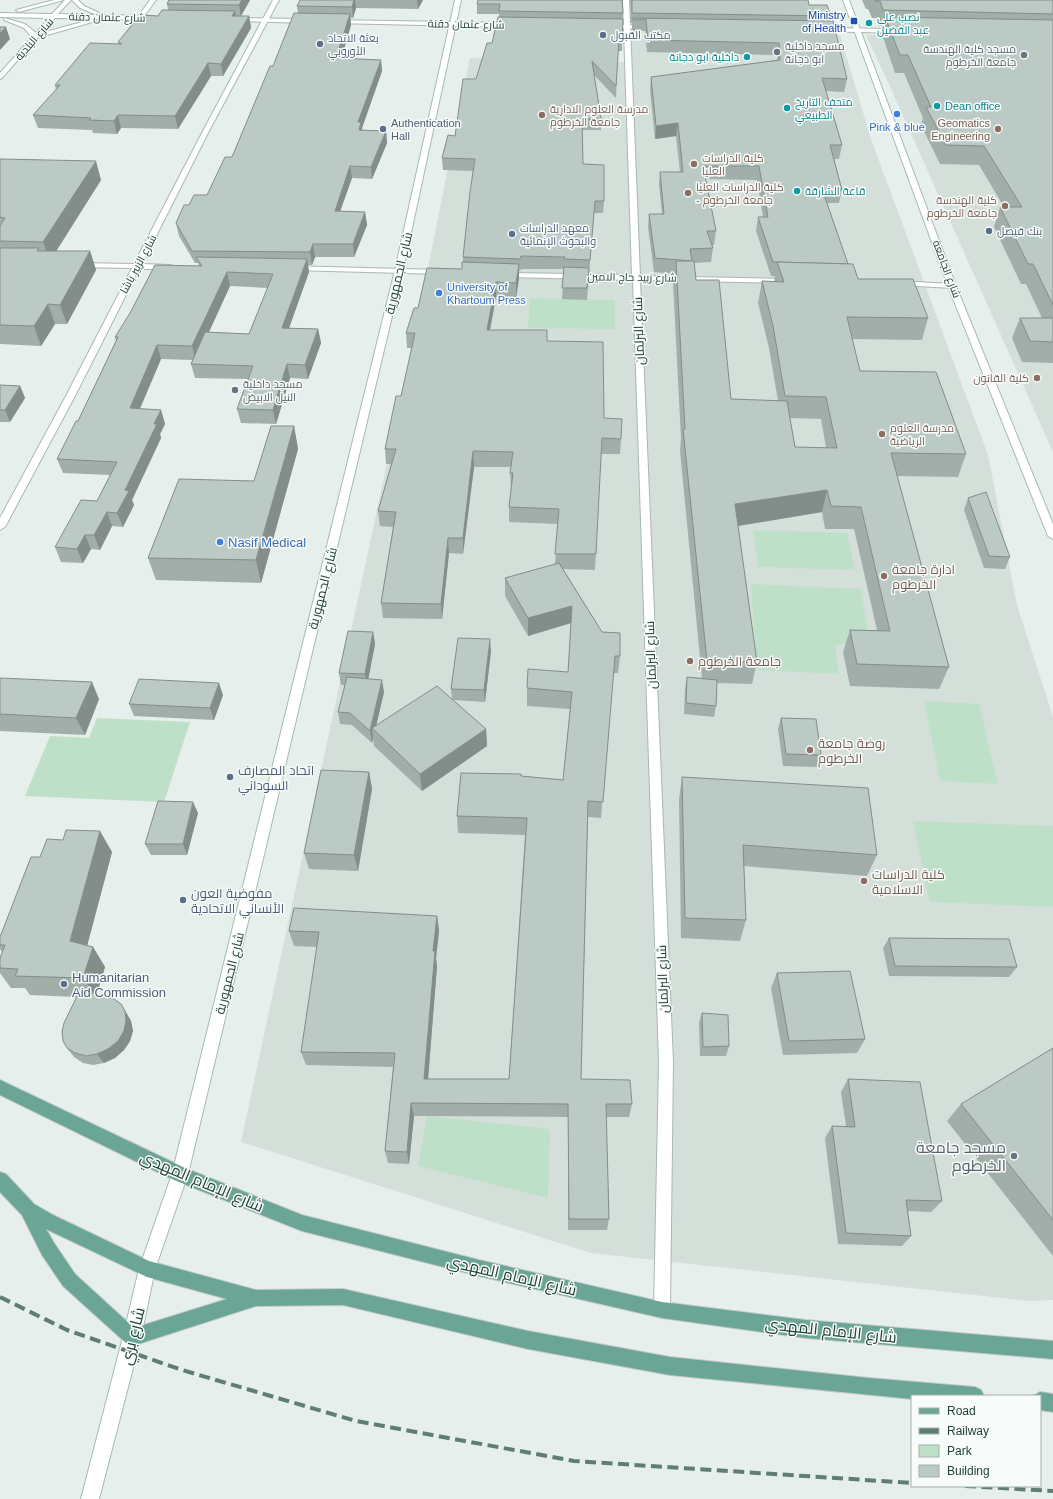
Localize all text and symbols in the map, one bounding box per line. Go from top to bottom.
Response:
place label: Ministry of Health [802,9,846,34]
street label: شارع عثمان دقنة [68,10,145,26]
place label: نصب علي عبد الفضيل [877,11,929,37]
street label: شارع البلدية [12,15,57,64]
marker: Ministry of Health [849,16,859,26]
street label: شارع عثمان دقنة [427,17,504,33]
marker: نصب علي عبد الفضيل [864,18,874,28]
place label: مكتب القبول [611,29,671,42]
marker: مكتب القبول [598,30,608,40]
place label: بعثة الاتحاد الأوروبي [328,32,379,60]
marker: بعثة الاتحاد الأوروبي [315,39,325,49]
place label: مسجد داخلية ابو دجانة [785,40,844,66]
place label: مسجد كلية الهندسة جامعة الخرطوم [923,43,1016,70]
marker: مسجد داخلية ابو دجانة [772,47,782,57]
marker: مسجد كلية الهندسة جامعة الخرطوم [1019,50,1029,60]
place label: داخلية ابو دجانة [669,51,739,64]
marker: داخلية ابو دجانة [742,52,752,62]
place label: متحف التاريخ الطبيعي [795,96,853,124]
place label: Dean office [945,100,1000,112]
marker: Dean office [932,101,942,111]
place label: مدرسة العلوم الادارية جامعة الخرطوم [550,103,648,130]
marker: متحف التاريخ الطبيعي [782,103,792,113]
marker: Pink & blue [892,109,902,119]
marker: مدرسة العلوم الادارية جامعة الخرطوم [537,110,547,120]
place label: Authentication Hall [391,117,461,142]
place label: Geomatics Engineering [931,117,990,142]
place label: Pink & blue [869,121,925,133]
marker: Authentication Hall [378,124,388,134]
marker: Geomatics Engineering [993,124,1003,134]
place label: كلية الدراسات العليا [702,152,764,177]
marker: كلية الدراسات العليا [689,159,699,169]
place label: كلية الدراسات العليا - جامعة الخرطوم [696,181,784,208]
place label: قاعة الشارقة [805,185,865,198]
marker: قاعة الشارقة [792,186,802,196]
marker: كلية الدراسات العليا - جامعة الخرطوم [683,188,693,198]
place label: كلية الهندسة جامعة الخرطوم [927,194,997,221]
marker: كلية الهندسة جامعة الخرطوم [1000,201,1010,211]
place label: معهد الدراسات والبحوث الإنمائية [520,222,596,248]
place label: بنك فيصل [997,225,1042,238]
marker: بنك فيصل [984,226,994,236]
marker: معهد الدراسات والبحوث الإنمائية [507,229,517,239]
street label: شارع الجمهورية [382,230,416,316]
street label: شارع الزبير باشا [118,233,160,296]
street label: شارع الجامعة [929,239,963,300]
street label: شارع زبيد حاج الامين [587,270,677,286]
place label: University of Khartoum Press [447,281,526,306]
marker: University of Khartoum Press [434,288,444,298]
street label: شارع البرلمان [630,296,648,365]
place label: كلية القانون [973,372,1029,385]
marker: كلية القانون [1032,373,1042,383]
place label: مسجد داخلية النيل الابيض [243,378,302,404]
marker: مسجد داخلية النيل الابيض [230,385,240,395]
place label: مدرسة العلوم الرياضية [890,422,954,448]
marker: مدرسة العلوم الرياضية [877,429,887,439]
place label: Nasif Medical [228,535,306,550]
marker: Nasif Medical [215,537,225,547]
street label: شارع الجمهورية [305,546,341,631]
place label: ادارة جامعة الخرطوم [892,562,955,594]
marker: ادارة جامعة الخرطوم [879,571,889,581]
street label: شارع البرلمان [642,620,660,689]
place label: جامعة الخرطوم [698,654,781,671]
marker: جامعة الخرطوم [685,656,695,666]
place label: روضة جامعة الخرطوم [818,736,885,768]
marker: روضة جامعة الخرطوم [805,745,815,755]
place label: اتحاد المصارف السوداني [238,763,314,796]
marker: اتحاد المصارف السوداني [225,772,235,782]
place label: كلية الدراسات الاسلامية [872,867,945,897]
marker: كلية الدراسات الاسلامية [859,876,869,886]
place label: مفوضية العون الأنساني الاتحادية [191,886,284,919]
marker: مفوضية العون الأنساني الاتحادية [178,895,188,905]
street label: شارع الجمهورية [212,931,248,1016]
street label: شارع البرلمان [654,944,672,1013]
place label: Humanitarian Aid Commission [72,970,166,1000]
marker: Humanitarian Aid Commission [59,979,69,989]
place label: مسجد جامعة الخرطوم [916,1139,1006,1177]
street label: شارع الإمام المهدي [136,1148,266,1220]
marker: مسجد جامعة الخرطوم [1009,1151,1019,1161]
street label: شارع الإمام المهدي [444,1252,578,1304]
street label: شارع بري [117,1306,153,1368]
street label: شارع الإمام المهدي [764,1315,898,1351]
legend [911,1395,1041,1487]
text: Road [947,1404,976,1418]
text: Railway [947,1424,989,1438]
text: Park [947,1444,973,1458]
text: Building [947,1464,990,1478]

